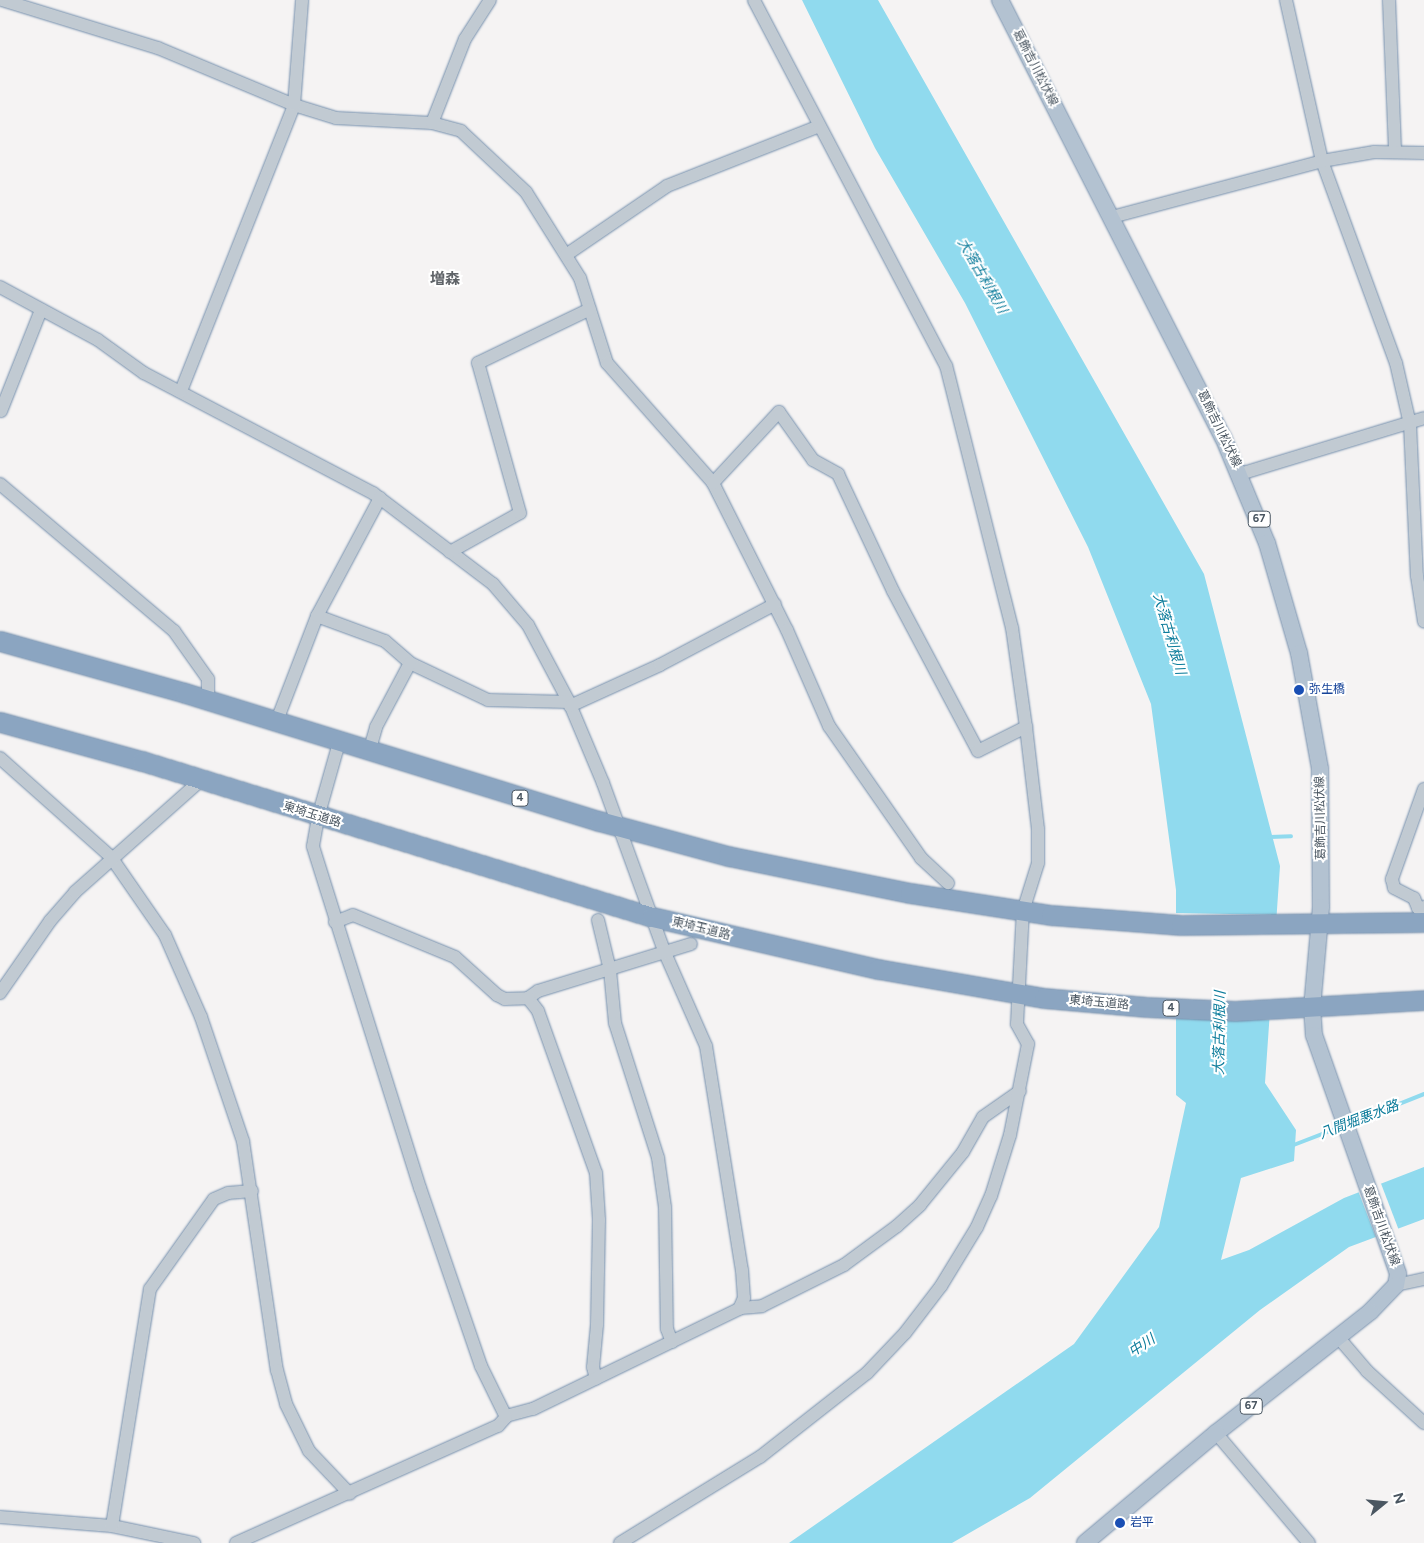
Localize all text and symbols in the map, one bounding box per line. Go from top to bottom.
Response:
street label: 葛飾吉川松伏線 [1010,27,1060,109]
water label: 大落古利根川 [954,235,1010,317]
district label: 増森 [430,271,460,289]
street label: 葛飾吉川松伏線 [1194,388,1244,470]
road number: 67 [1248,510,1270,528]
water label: 大落古利根川 [1149,591,1189,677]
place label: 弥生橋 [1309,683,1345,697]
marker: 弥生橋 [1293,684,1305,696]
street label: 葛飾吉川松伏線 [1313,776,1329,860]
road number: 4 [511,790,529,806]
street label: 東埼玉道路 [281,799,343,831]
street label: 東埼玉道路 [670,915,732,943]
water label: 大落古利根川 [1211,991,1229,1075]
street label: 東埼玉道路 [1068,993,1130,1013]
road number: 4 [1162,1000,1180,1016]
water label: 八間堀悪水路 [1317,1097,1401,1143]
street label: 葛飾吉川松伏線 [1360,1184,1402,1268]
water label: 中川 [1126,1331,1158,1361]
road number: 67 [1240,1398,1262,1414]
north arrow [1359,1478,1409,1528]
text: N [1389,1491,1409,1506]
place label: 岩平 [1130,1516,1154,1530]
marker: 岩平 [1114,1517,1126,1529]

